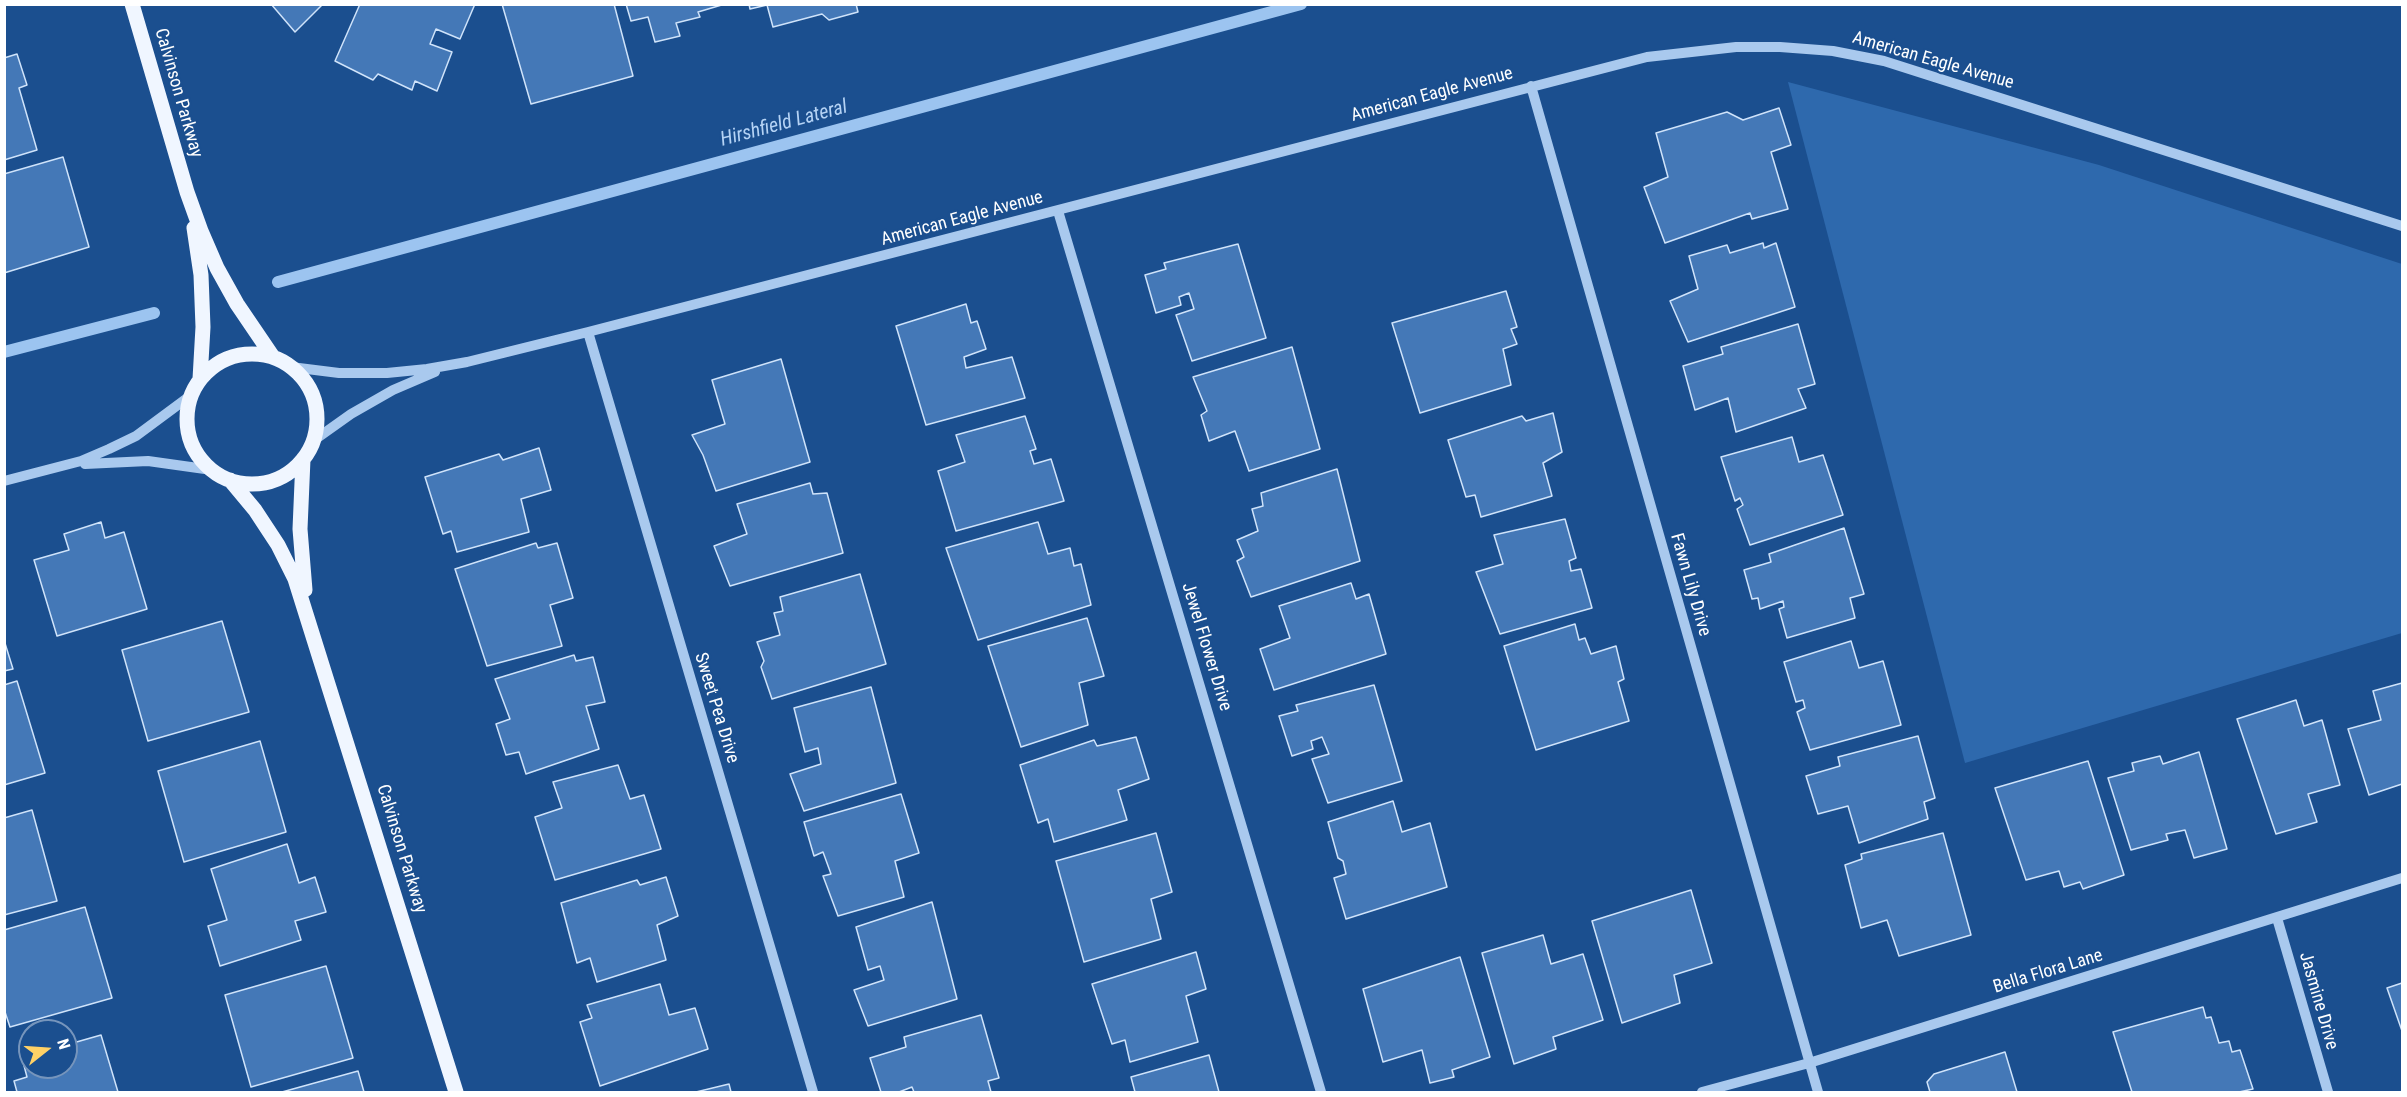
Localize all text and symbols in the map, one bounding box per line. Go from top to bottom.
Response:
street label: Calvinson Parkway [149,26,207,160]
street label: American Eagle Avenue [1850,28,2016,94]
street label: American Eagle Avenue [1349,63,1515,127]
water label: Hirshfield Lateral [718,96,850,152]
street label: American Eagle Avenue [879,187,1045,251]
street label: Fawn Lily Drive [1665,531,1715,639]
street label: Jewel Flower Drive [1176,580,1236,714]
street label: Sweet Pea Drive [689,650,743,766]
street label: Calvinson Parkway [371,782,431,916]
street label: Bella Flora Lane [1991,945,2105,999]
street label: Jasmine Drive [2294,950,2342,1052]
north arrow [18,1019,78,1079]
text: N [53,1037,74,1052]

